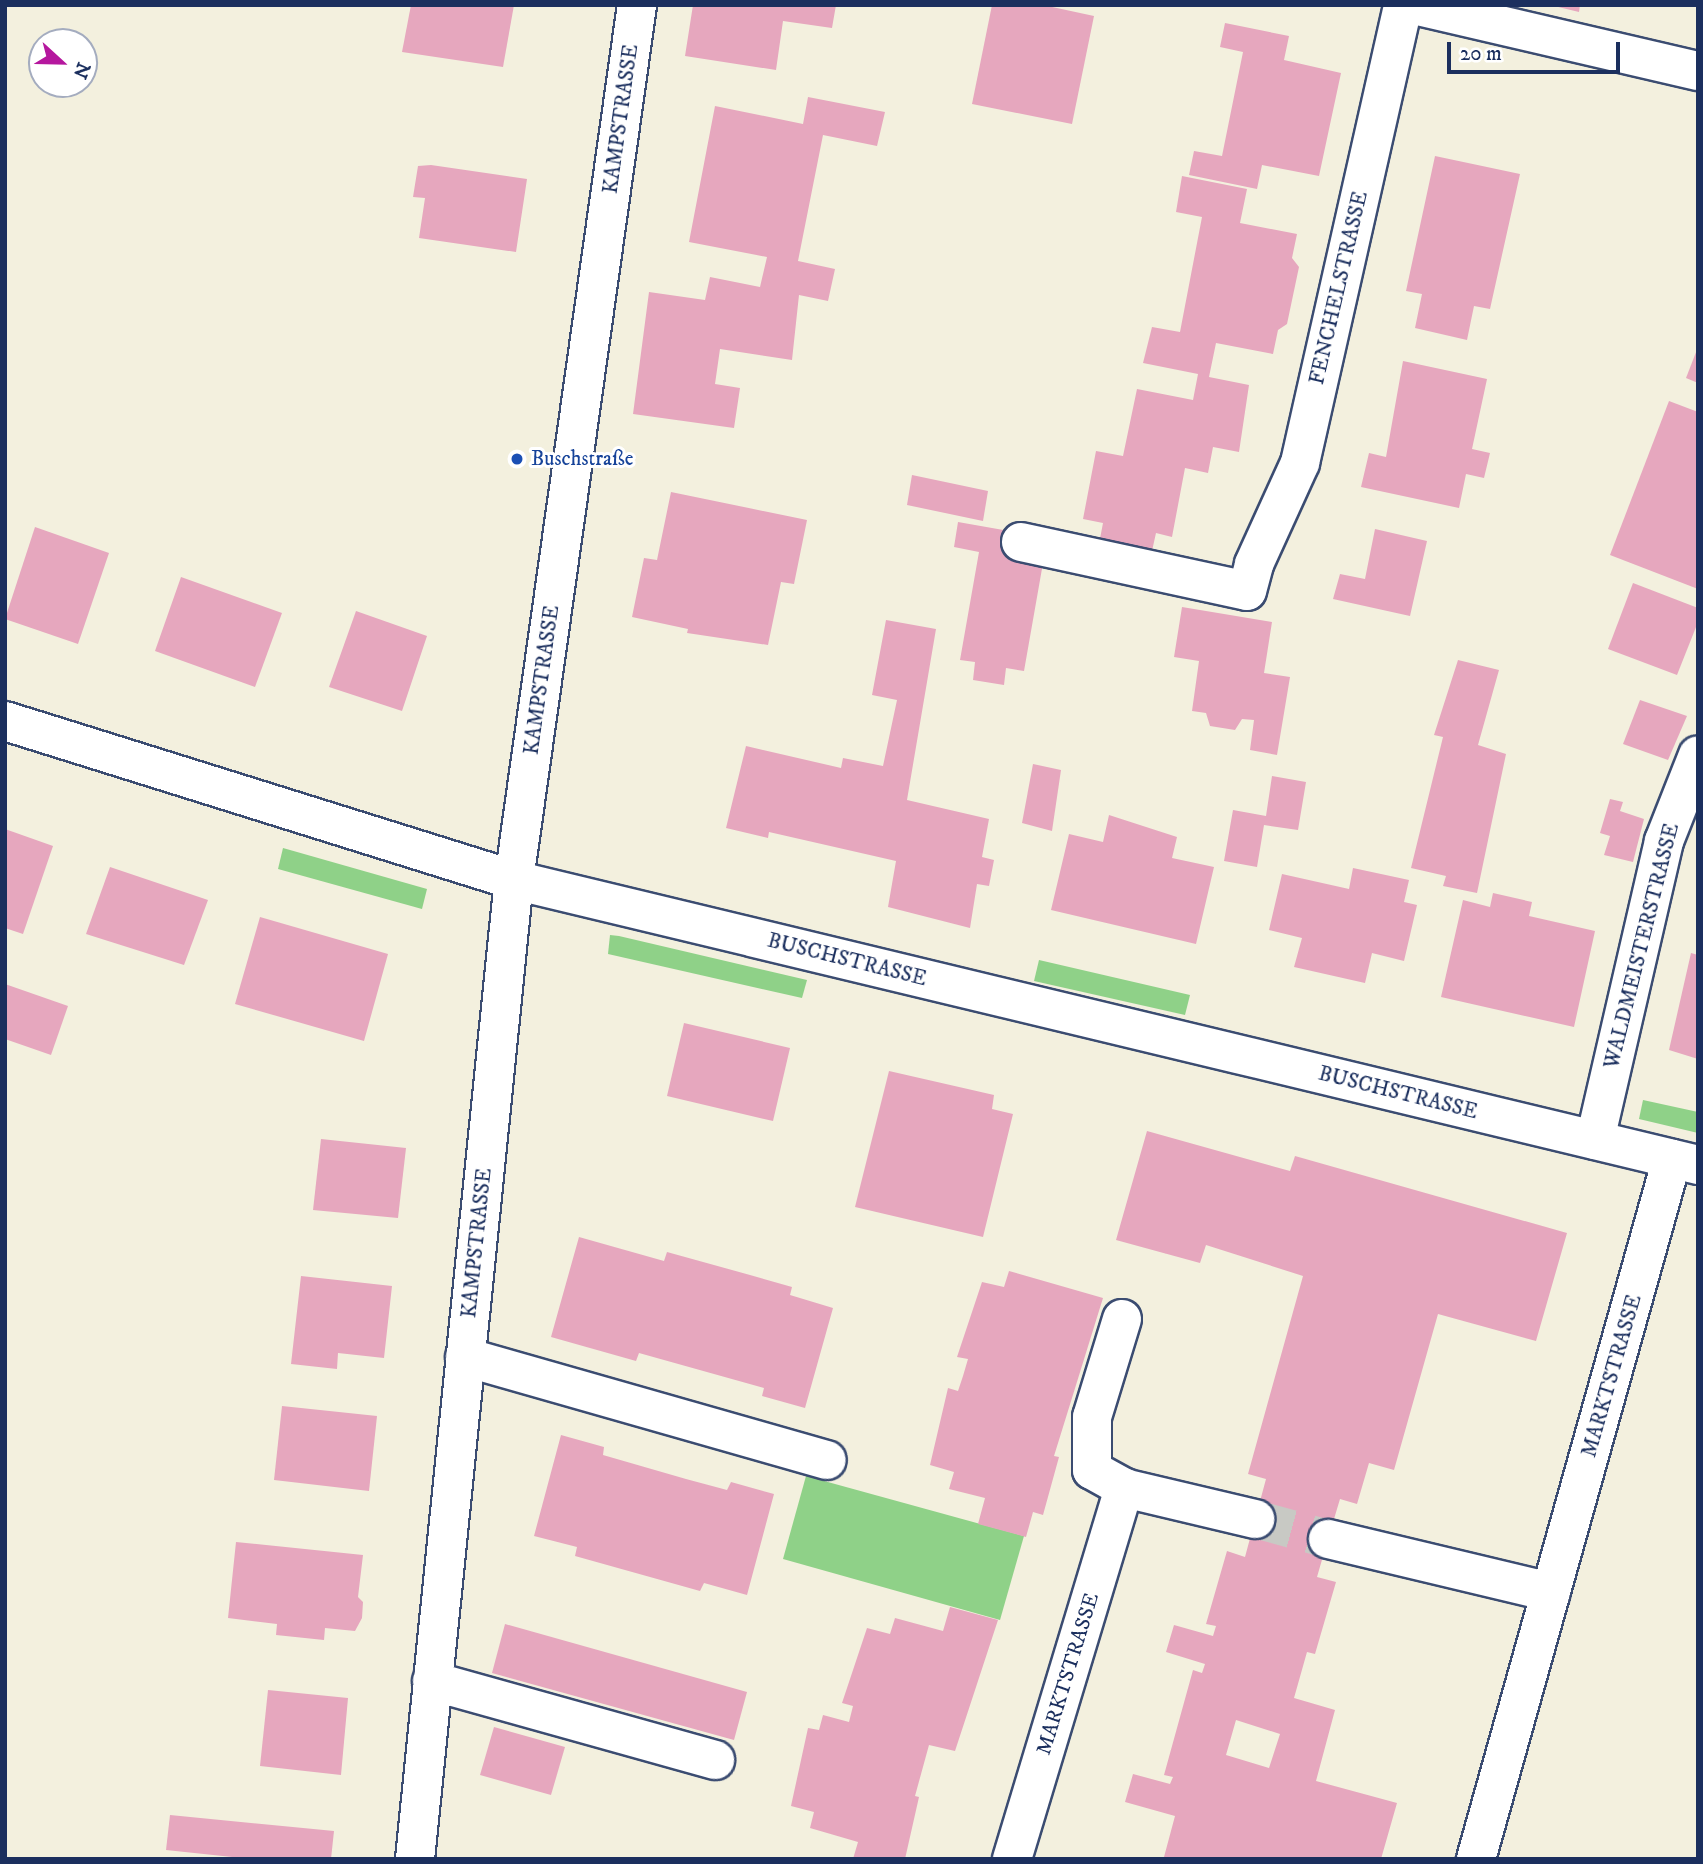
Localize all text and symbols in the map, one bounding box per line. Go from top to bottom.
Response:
north arrow [28,28,98,98]
scale bar [1451,28,1624,72]
text: 20 m [1460,41,1502,67]
street label: KAMPSTRASSE [598,43,644,195]
text: N [67,59,95,82]
street label: FENCHELSTRASSE [1305,189,1373,387]
place label: Buschstraße [531,446,633,472]
marker: Buschstraße [509,451,525,467]
street label: KAMPSTRASSE [519,604,565,756]
street label: WALDMEISTERSTRASSE [1599,821,1685,1071]
street label: BUSCHSTRASSE [765,928,929,992]
street label: BUSCHSTRASSE [1316,1061,1480,1125]
street label: KAMPSTRASSE [457,1167,497,1319]
street label: MARKTSTRASSE [1577,1292,1647,1460]
street label: MARKTSTRASSE [1031,1590,1105,1758]

